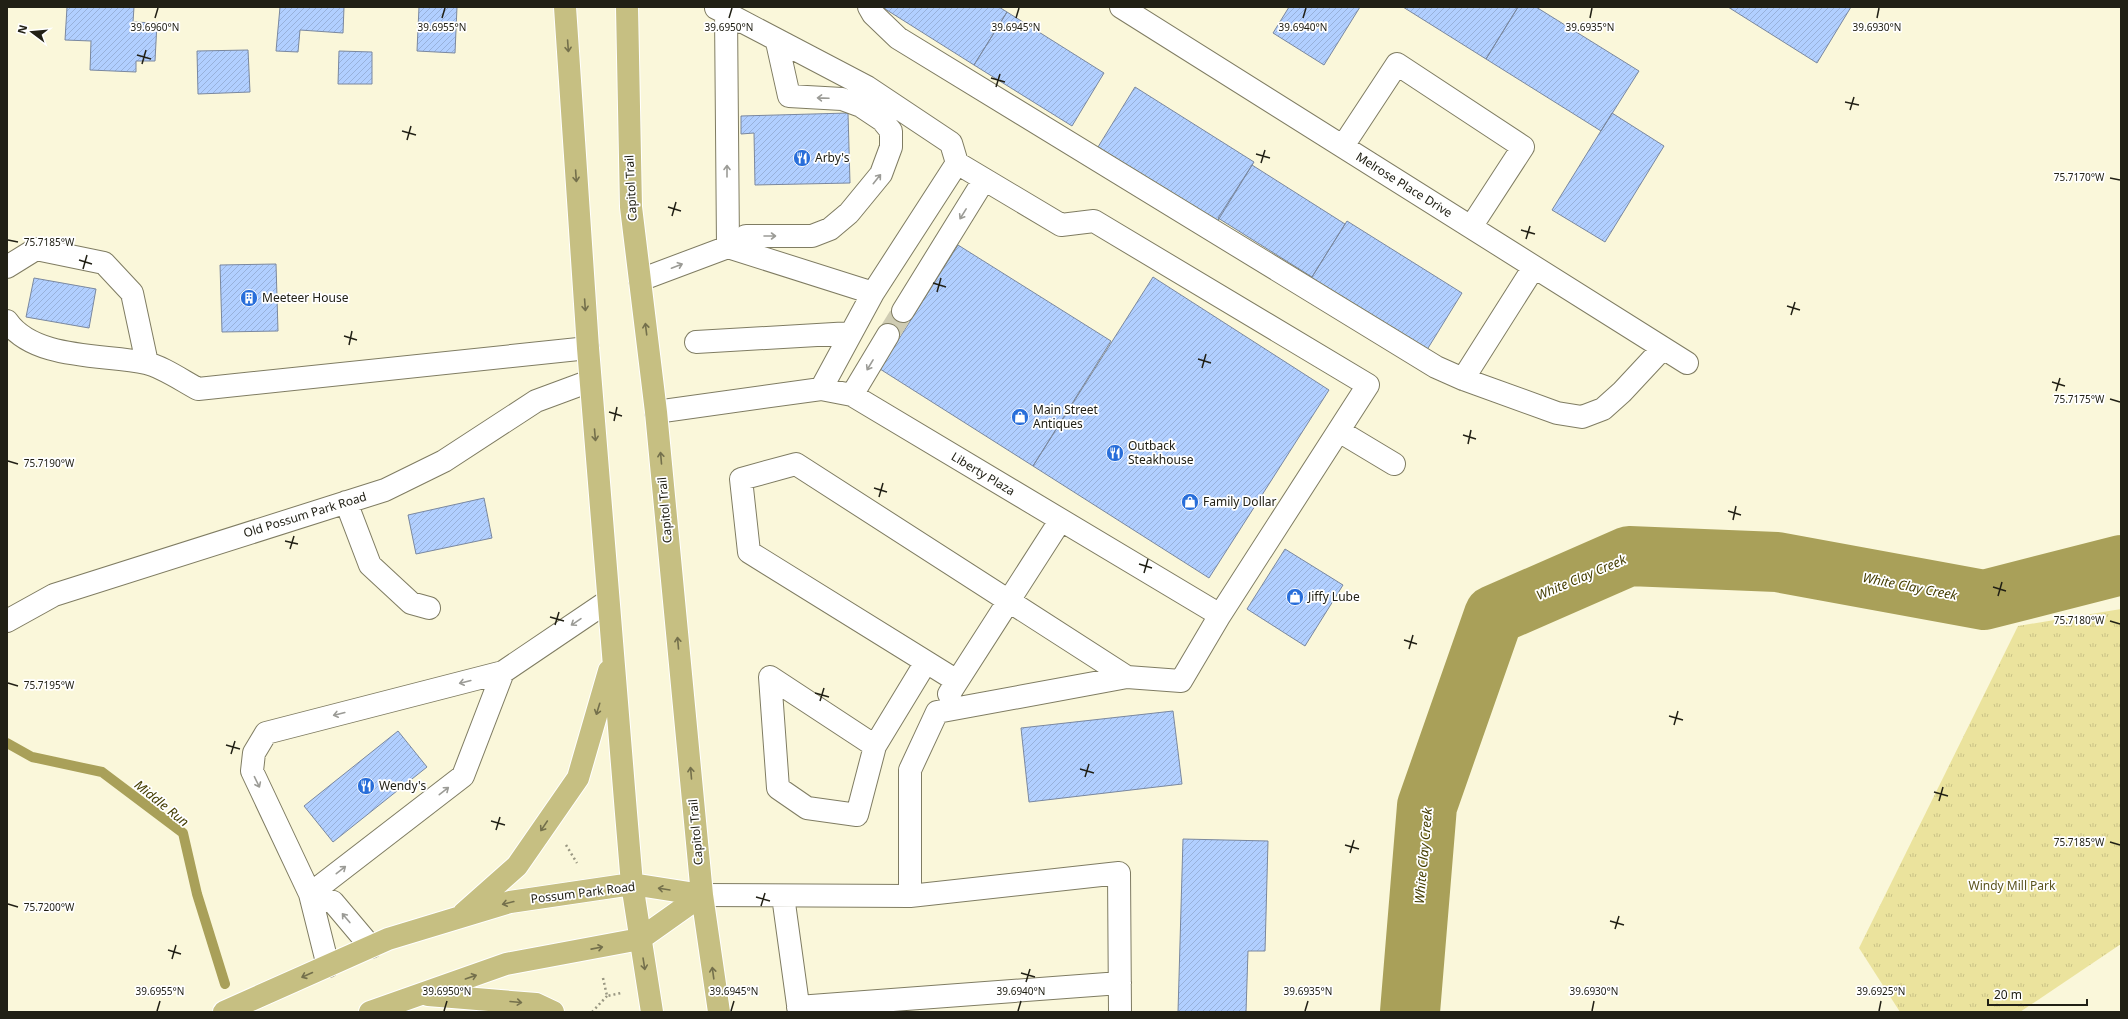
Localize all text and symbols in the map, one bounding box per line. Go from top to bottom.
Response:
north arrow [12,12,52,52]
text: 39.6960°N [131,20,179,34]
text: 39.6955°N [418,20,466,34]
text: 39.6950°N [705,20,753,34]
text: 39.6945°N [992,20,1040,34]
text: 39.6940°N [1279,20,1327,34]
text: 39.6935°N [1566,20,1614,34]
text: 39.6930°N [1853,20,1901,34]
text: N [13,23,30,35]
one-way arrow [564,39,571,52]
one-way arrow [817,94,830,102]
restaurant icon: Arby's [792,148,812,168]
street label: Melrose Place Drive [1353,148,1456,221]
place label: Arby's [815,149,850,166]
street label: Capitol Trail [620,154,641,222]
one-way arrow [723,165,731,178]
one-way arrow [573,169,580,182]
text: 75.7170°W [2054,170,2105,184]
one-way arrow [872,174,881,184]
one-way arrow [959,208,968,219]
one-way arrow [763,232,776,240]
text: 75.7185°W [24,235,75,249]
one-way arrow [670,262,682,270]
building icon: Meeteer House [239,288,259,308]
place label: Meeteer House [262,289,349,306]
one-way arrow [581,298,588,311]
one-way arrow [642,323,650,336]
one-way arrow [866,359,874,370]
text: 75.7175°W [2054,392,2105,406]
place label: Main Street Antiques [1033,401,1098,432]
shop icon: Main Street Antiques [1010,407,1030,427]
one-way arrow [591,428,598,441]
place label: Outback Steakhouse [1128,437,1194,468]
restaurant icon: Outback Steakhouse [1105,443,1125,463]
street label: Liberty Plaza [948,448,1018,499]
one-way arrow [657,452,664,465]
text: 75.7190°W [24,456,75,470]
street label: Capitol Trail [653,476,676,544]
street label: Old Possum Park Road [241,488,369,541]
shop icon: Family Dollar [1180,492,1200,512]
place label: Family Dollar [1203,493,1277,510]
water label: White Clay Creek [1533,550,1629,604]
water label: White Clay Creek [1861,568,1959,604]
shop icon: Jiffy Lube [1285,587,1305,607]
place label: Jiffy Lube [1307,588,1360,605]
text: 75.7180°W [2054,613,2105,627]
one-way arrow [570,619,582,627]
one-way arrow [675,637,682,650]
text: 75.7195°W [24,678,75,692]
one-way arrow [459,678,472,686]
one-way arrow [594,702,601,715]
one-way arrow [333,711,346,718]
one-way arrow [687,767,694,780]
water label: Middle Run [131,776,193,830]
one-way arrow [254,776,261,788]
restaurant icon: Wendy's [356,776,376,796]
place label: Wendy's [379,777,426,794]
one-way arrow [439,786,450,795]
street label: Capitol Trail [684,798,707,866]
water label: White Clay Creek [1410,807,1436,905]
one-way arrow [540,820,549,831]
text: 75.7185°W [2054,835,2105,849]
one-way arrow [336,866,347,874]
park label: Windy Mill Park [1969,877,2056,894]
street label: Possum Park Road [530,878,636,907]
one-way arrow [658,885,671,893]
text: 75.7200°W [24,900,75,914]
one-way arrow [502,900,515,907]
one-way arrow [341,912,350,923]
one-way arrow [591,943,604,951]
one-way arrow [640,957,648,970]
one-way arrow [709,967,717,980]
one-way arrow [301,972,313,980]
one-way arrow [465,972,477,980]
scale bar [1988,981,2087,1007]
text: 39.6955°N [136,984,184,998]
text: 39.6950°N [423,984,471,998]
text: 39.6945°N [710,984,758,998]
text: 39.6940°N [997,984,1045,998]
text: 39.6935°N [1284,984,1332,998]
text: 39.6930°N [1570,984,1618,998]
text: 39.6925°N [1857,984,1905,998]
text: 20 m [1994,986,2022,1003]
one-way arrow [509,998,522,1005]

